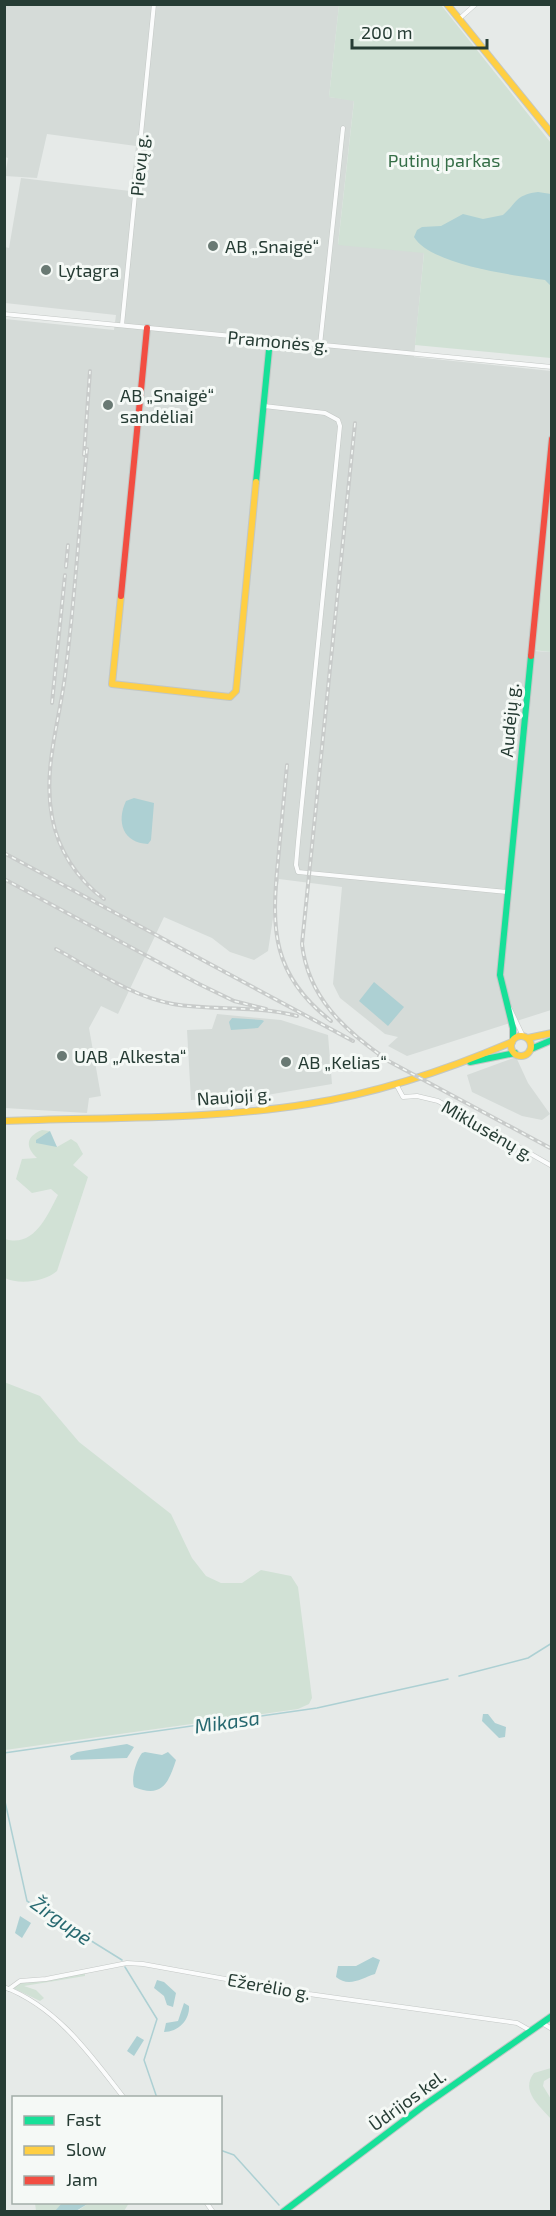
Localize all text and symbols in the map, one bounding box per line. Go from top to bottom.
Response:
scale bar [352,12,487,50]
text: 200 m [361,21,413,43]
street label: Pievų g. [125,133,153,197]
park label: Putinų parkas [388,149,500,171]
place label: AB „Snaigė“ [225,235,319,257]
marker: AB „Snaigė“ [206,239,220,253]
place label: Lytagra [58,259,119,281]
marker: Lytagra [39,263,53,277]
street label: Pramonės g. [227,326,329,356]
place label: AB „Snaigė“ sandėliai [120,384,214,427]
marker: AB „Snaigė“ sandėliai [101,398,115,412]
street label: Audėjų g. [495,682,523,758]
place label: UAB „Alkesta“ [74,1045,186,1067]
marker: UAB „Alkesta“ [55,1049,69,1063]
place label: AB „Kelias“ [298,1051,387,1073]
marker: AB „Kelias“ [279,1055,293,1069]
street label: Naujoji g. [196,1082,272,1110]
street label: Miklusėnų g. [438,1095,538,1165]
water label: Mikasa [193,1705,261,1737]
water label: Žirgupė [27,1890,97,1950]
street label: Ežerėlio g. [226,1968,312,2004]
street label: Ūdrijos kel. [364,2065,450,2135]
legend [12,2096,222,2204]
text: Fast [66,2108,101,2130]
text: Slow [66,2138,107,2160]
text: Jam [66,2168,98,2190]

